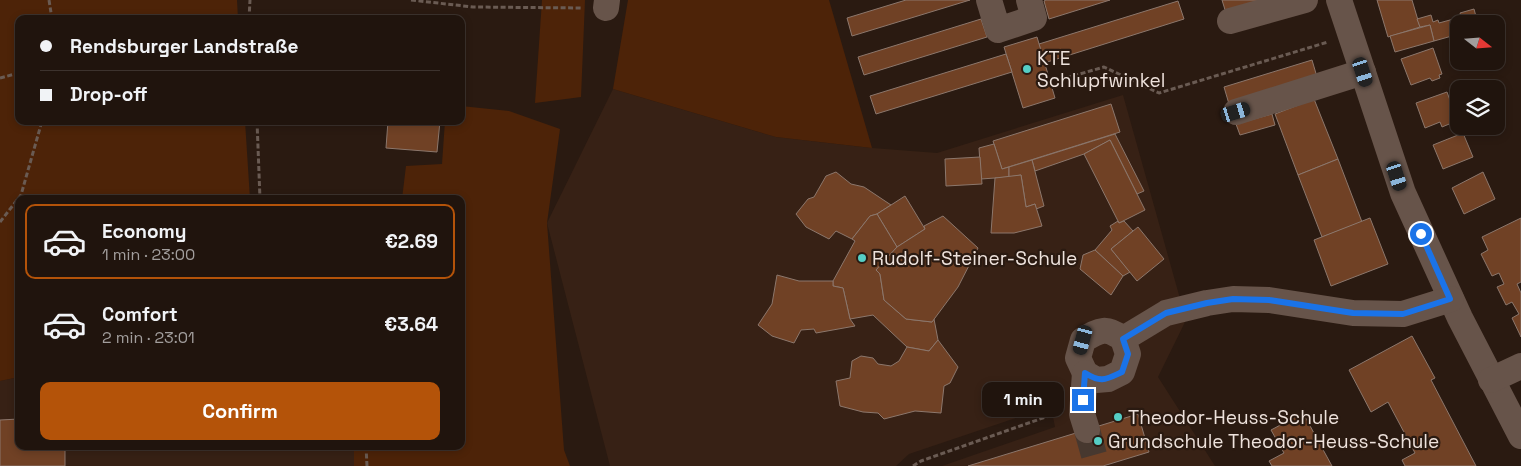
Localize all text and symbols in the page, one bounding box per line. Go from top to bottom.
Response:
north arrow [1450,15,1505,70]
map controls [1450,15,1505,135]
text: Rendsburger Landstraße [70,34,298,59]
place label: KTE Schlupfwinkel [1037,46,1165,93]
car [1351,55,1374,89]
marker: KTE Schlupfwinkel [1021,63,1033,75]
button: layers [1450,80,1505,135]
text: Drop-off [70,82,148,107]
car [1219,100,1252,124]
car [1385,159,1408,193]
icon: car [42,219,87,264]
text: Economy [102,219,186,244]
route start [1410,223,1432,245]
text: €2.69 [385,229,438,254]
text: 1 min · 23:00 [102,244,195,265]
place label: Rudolf-Steiner-Schule [872,246,1077,271]
marker: Rudolf-Steiner-Schule [856,252,868,264]
icon: car [42,302,87,347]
text: Comfort [102,302,178,327]
text: €3.64 [384,312,438,337]
car [1071,324,1094,356]
text: 2 min · 23:01 [102,327,195,348]
button: Confirm [40,382,440,440]
callout: 1 min [983,382,1066,418]
text: 1 min [1003,389,1043,410]
route end [1072,389,1094,411]
place label: Theodor-Heuss-Schule [1128,405,1339,430]
marker: Theodor-Heuss-Schule [1112,411,1124,423]
place label: Grundschule Theodor-Heuss-Schule [1108,429,1439,454]
marker: Grundschule Theodor-Heuss-Schule [1092,435,1104,447]

